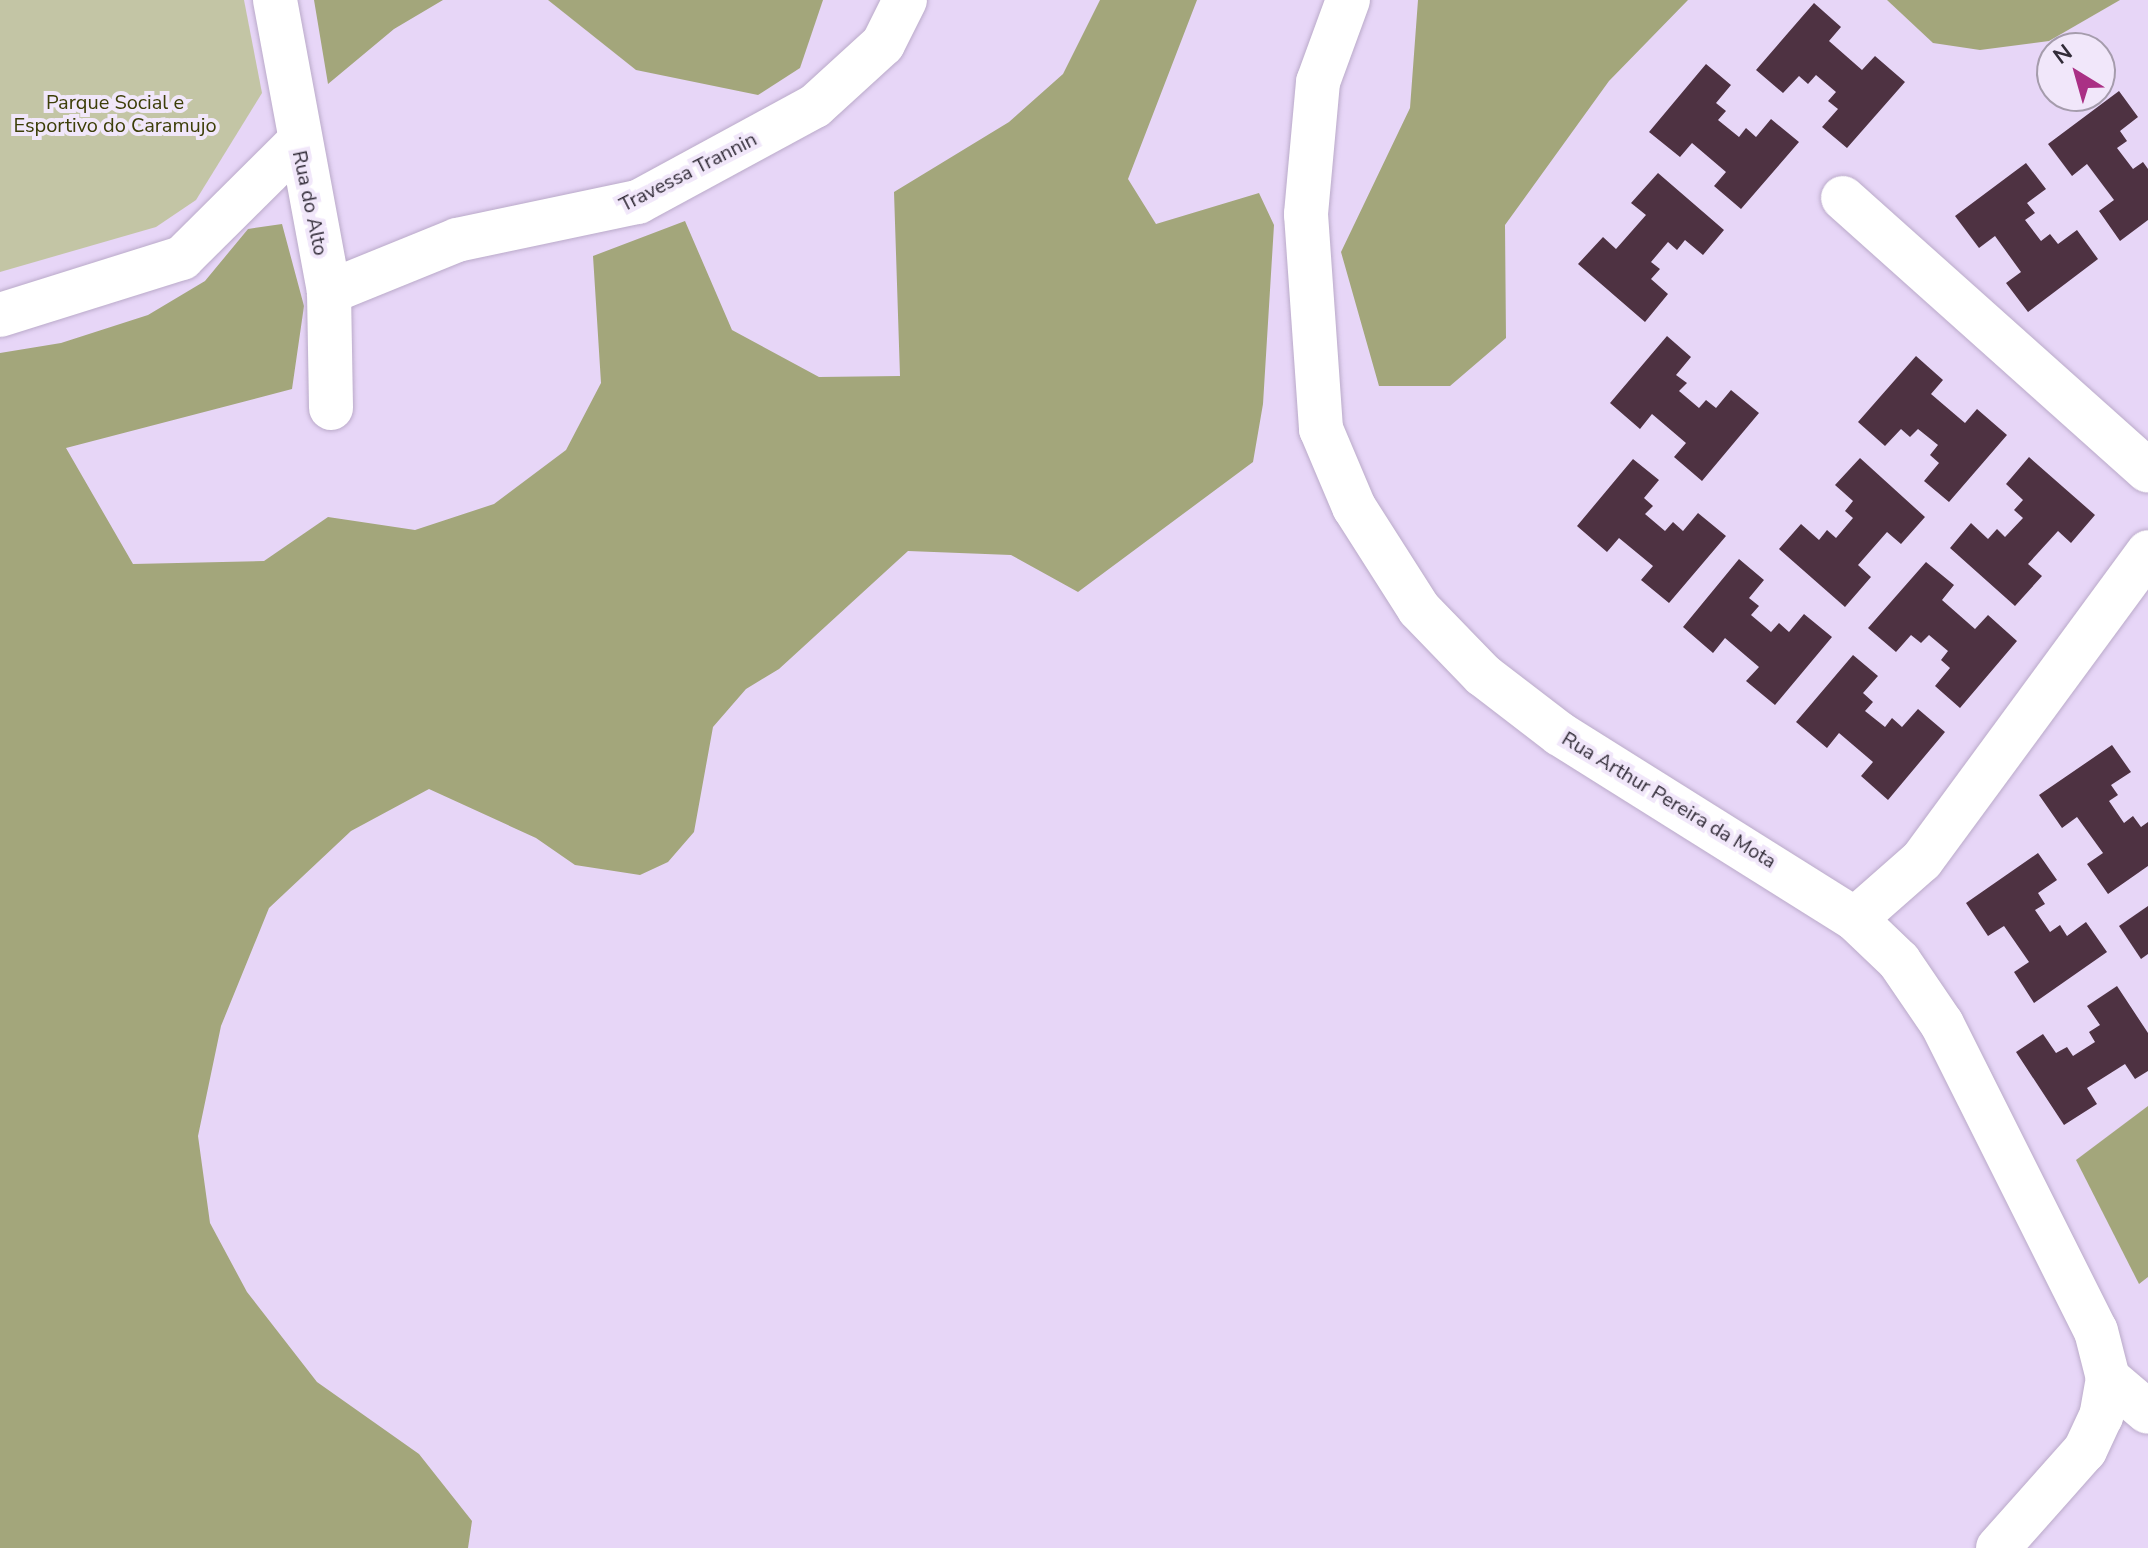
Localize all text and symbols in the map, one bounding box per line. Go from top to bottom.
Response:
north arrow [2036,32,2116,112]
text: N [2047,37,2078,71]
park label: Parque Social e Esportivo do Caramujo [13,90,217,137]
street label: Travessa Trannin [615,127,761,217]
street label: Rua do Alto [287,148,333,258]
street label: Rua Arthur Pereira da Mota [1558,726,1780,874]

